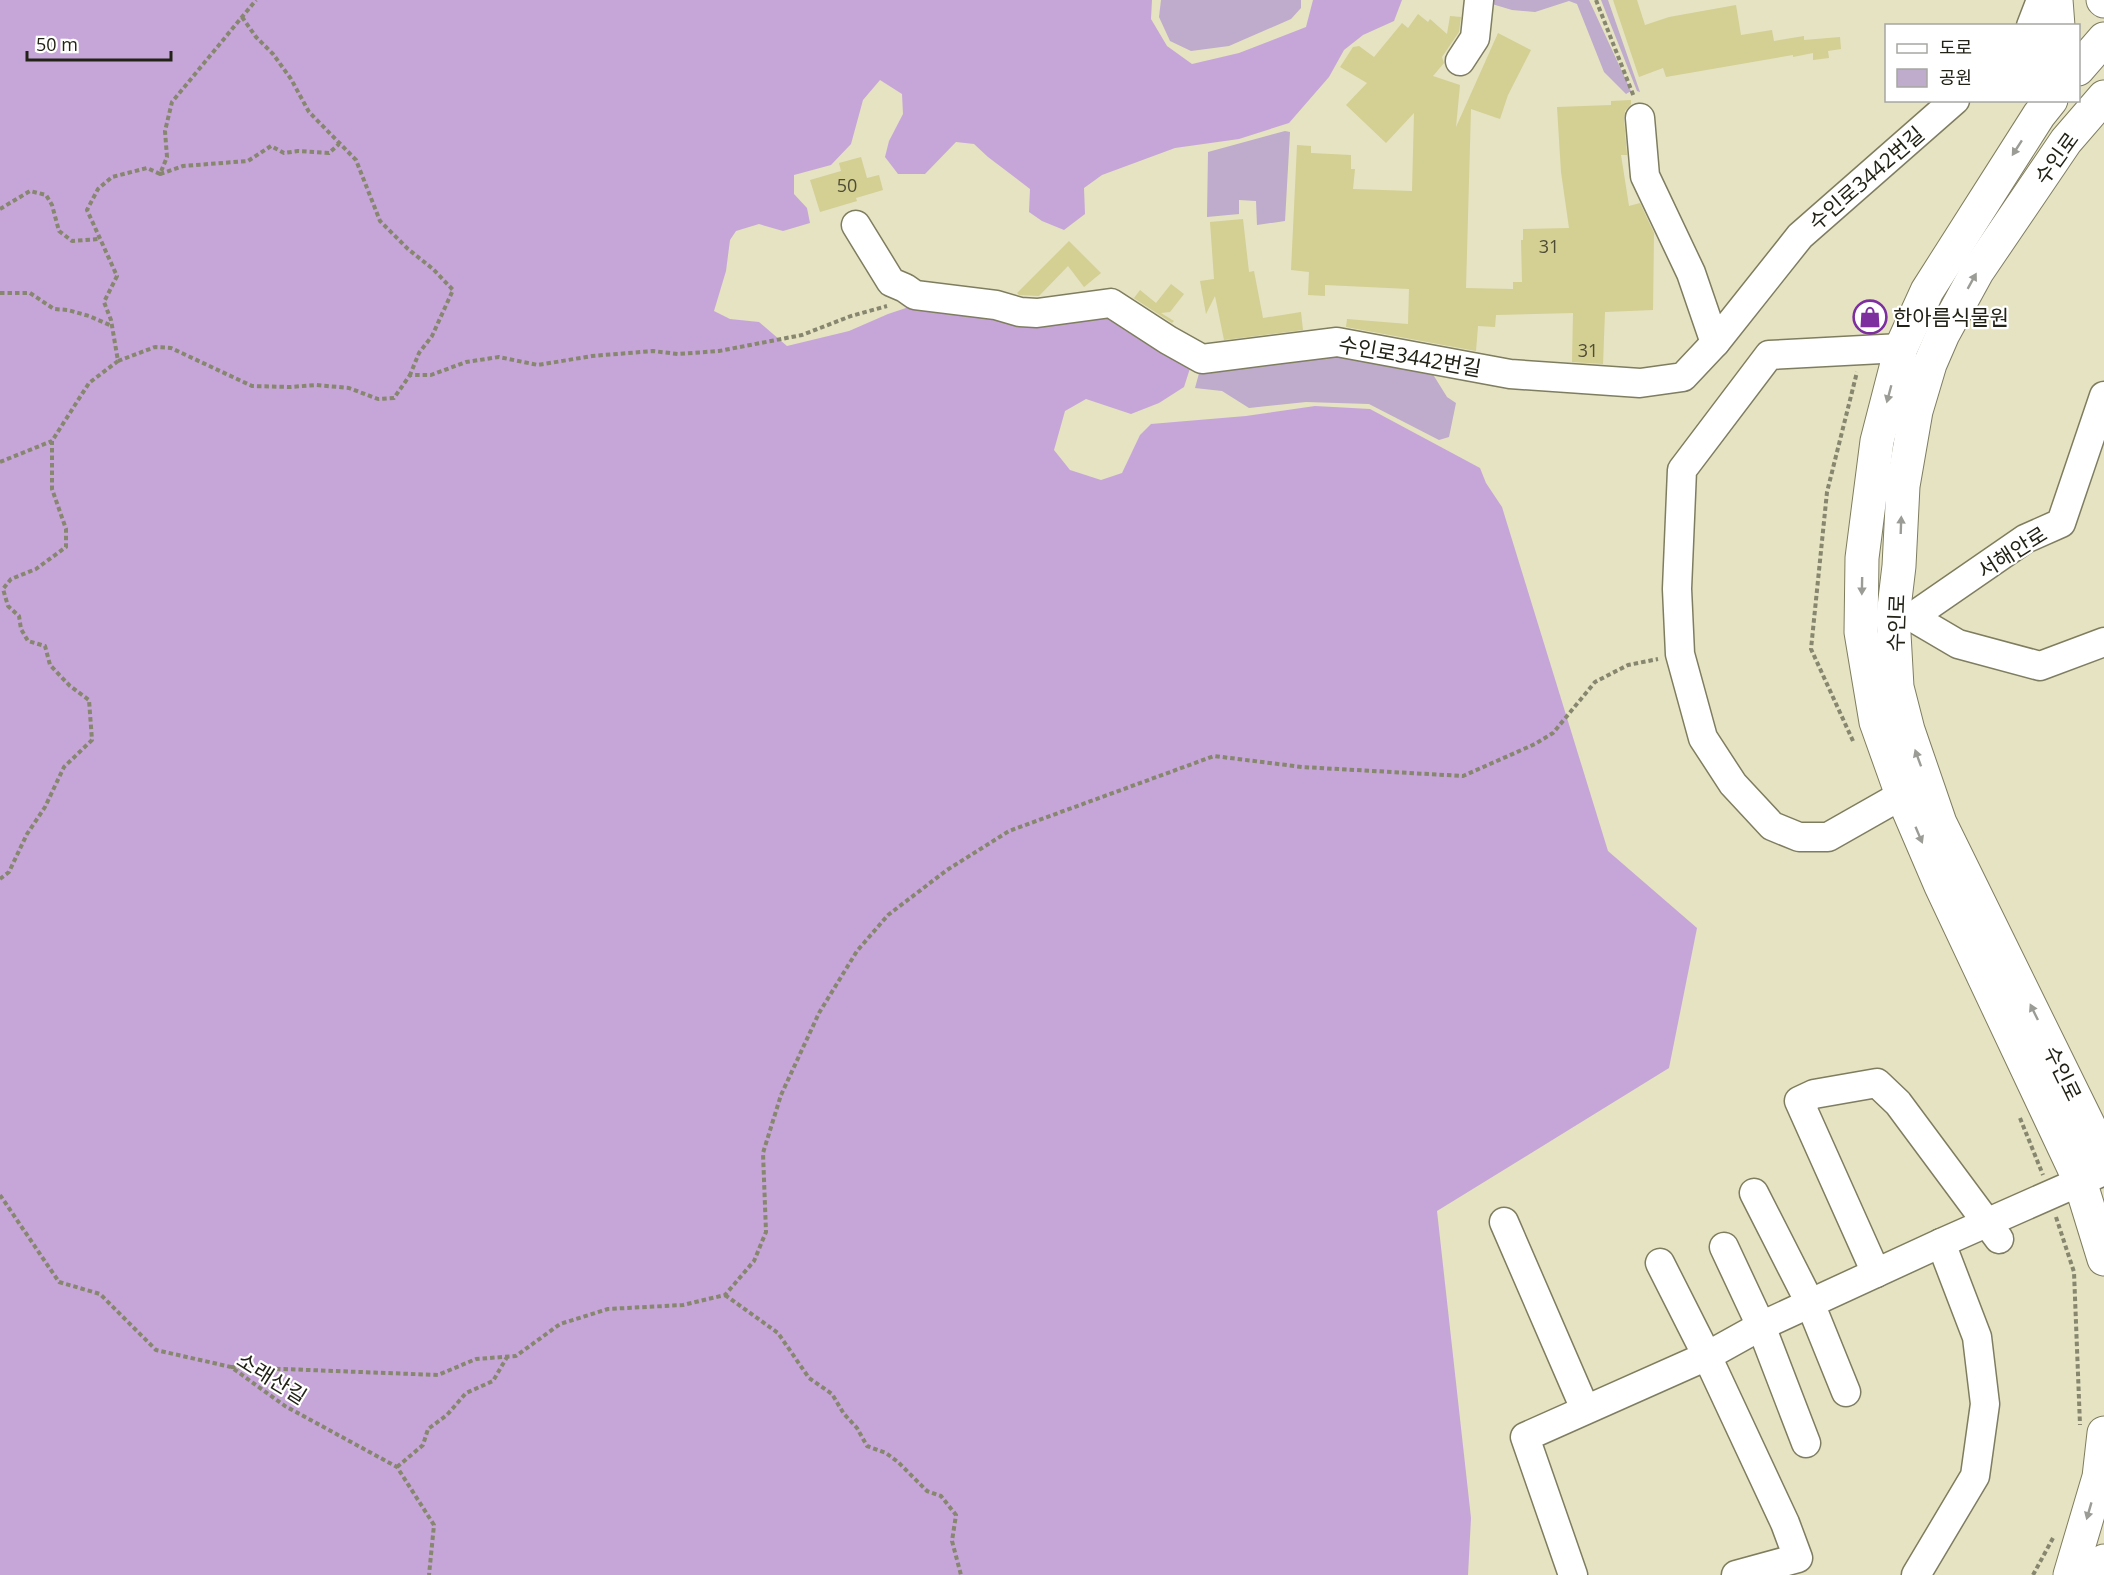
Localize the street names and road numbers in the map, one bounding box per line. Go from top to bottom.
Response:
street label: 수인로3442번길 [1802,120,1930,236]
street label: 수인로 [2028,126,2084,190]
street label: 수인로3442번길 [1336,330,1484,382]
street label: 서해안로 [1972,520,2052,584]
street label: 수인로 [1881,594,1911,652]
street label: 수인로 [2038,1041,2088,1105]
street label: 소래산길 [232,1346,312,1410]

